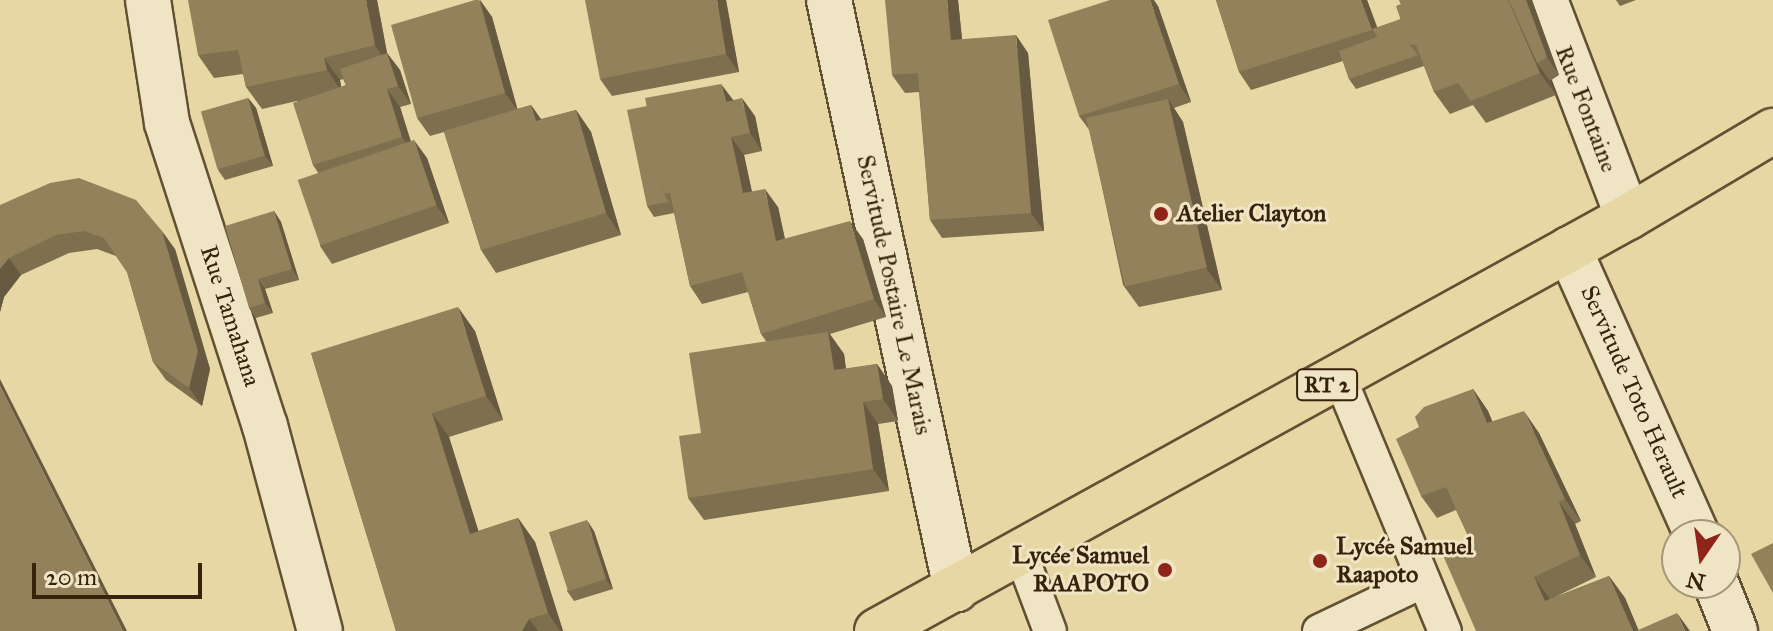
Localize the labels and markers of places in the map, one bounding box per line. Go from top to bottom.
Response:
place label: Atelier Clayton [1177,200,1326,228]
marker: Atelier Clayton [1152,205,1170,223]
place label: Lycée Samuel Raapoto [1336,533,1473,589]
place label: Lycée Samuel RAAPOTO [1012,542,1149,598]
marker: Lycée Samuel Raapoto [1311,552,1329,570]
marker: Lycée Samuel RAAPOTO [1156,561,1174,579]

